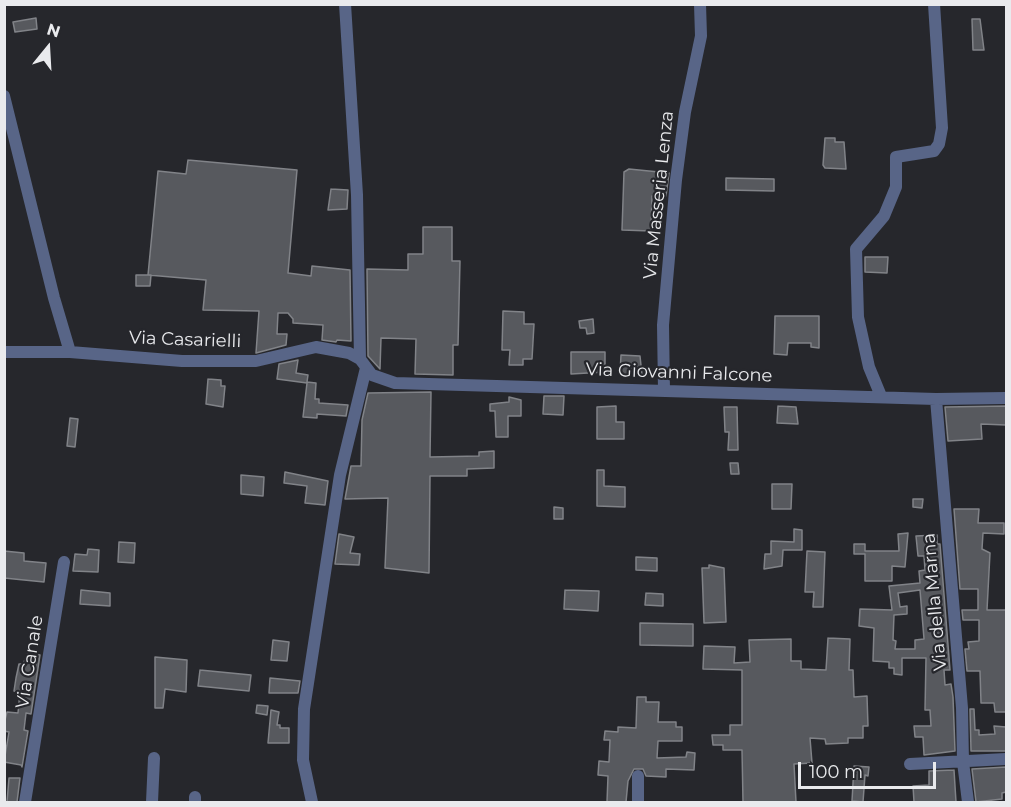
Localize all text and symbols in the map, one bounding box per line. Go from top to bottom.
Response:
north arrow [18,18,78,78]
text: N [45,19,63,41]
street label: Via Masseria Lenza [639,110,679,280]
street label: Via Casarielli [128,327,242,353]
street label: Via Giovanni Falcone [585,359,773,387]
street label: Via della Marna [918,532,952,672]
street label: Via Canale [12,614,48,710]
scale bar [801,750,939,788]
text: 100 m [809,761,863,783]

